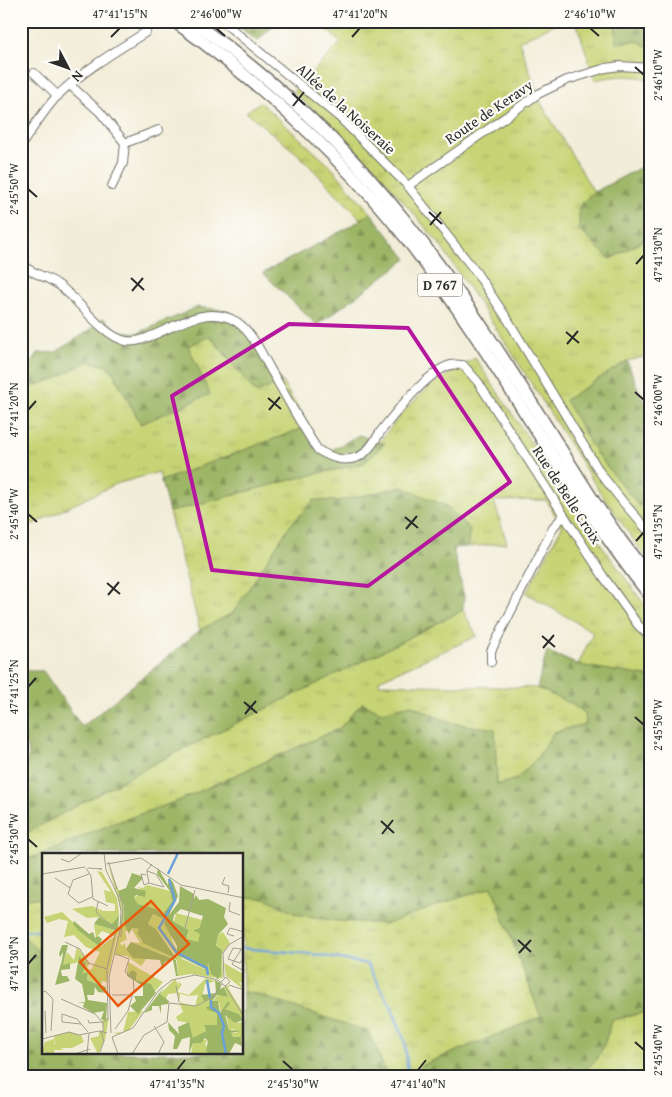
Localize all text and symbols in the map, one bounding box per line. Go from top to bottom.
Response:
text: 47°41'15"N [92,5,148,22]
text: 2°46'00"W [190,5,243,22]
text: 47°41'20"N [332,5,388,22]
text: 2°46'10"W [564,5,617,22]
north arrow [42,42,92,92]
text: 2°46'10"W [649,48,666,101]
street label: Allée de la Noiseraie [292,58,401,159]
text: N [67,66,88,87]
street label: Route de Keravy [441,74,537,149]
text: 2°45'50"W [5,162,22,215]
text: 47°41'30"N [649,227,666,283]
road number: D 767 [418,274,462,296]
text: 2°46'00"W [649,373,666,426]
text: 47°41'20"N [5,382,22,438]
street label: Rue de Belle Croix [528,441,607,548]
text: 2°45'40"W [5,487,22,540]
text: 47°41'35"N [649,504,666,560]
text: 47°41'25"N [5,659,22,715]
text: 2°45'50"W [649,698,666,751]
text: 2°45'30"W [5,812,22,865]
inset map [42,853,244,1054]
text: 47°41'30"N [5,936,22,992]
text: 2°45'40"W [649,1023,666,1076]
text: 47°41'35"N [149,1075,205,1092]
text: 2°45'30"W [267,1075,320,1092]
text: 47°41'40"N [390,1075,446,1092]

